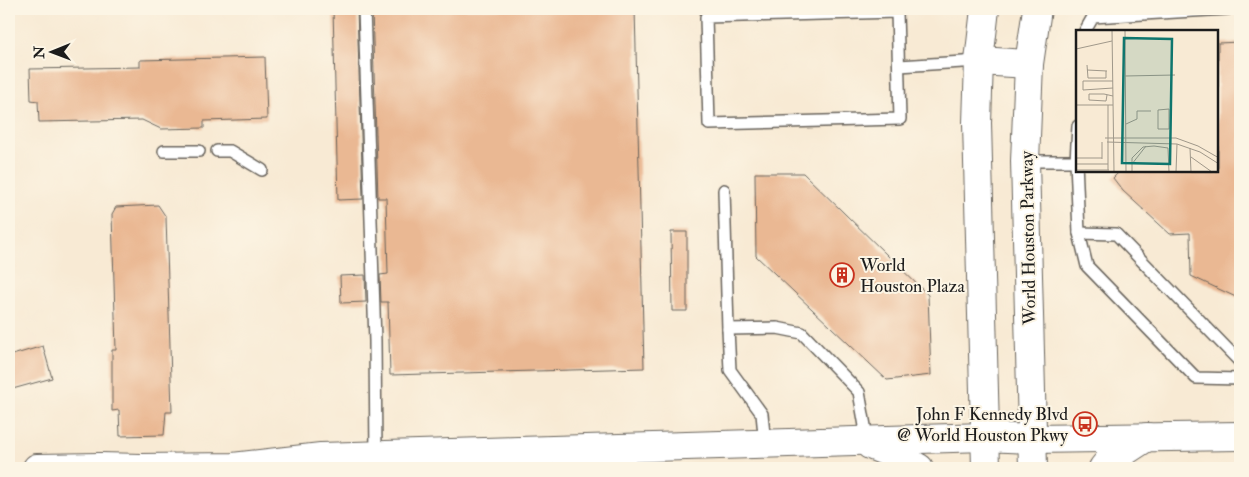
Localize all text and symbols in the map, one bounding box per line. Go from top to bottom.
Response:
north arrow [28,28,78,78]
inset map [1076,30,1219,172]
text: N [31,45,48,60]
street label: World Houston Parkway [1015,150,1042,326]
place label: World Houston Plaza [859,254,965,298]
building icon: World Houston Plaza [829,262,855,288]
place label: John F Kennedy Blvd @ World Houston Pkwy [897,403,1069,447]
bus stop icon: John F Kennedy Blvd @ World Houston Pkwy [1072,411,1098,437]

